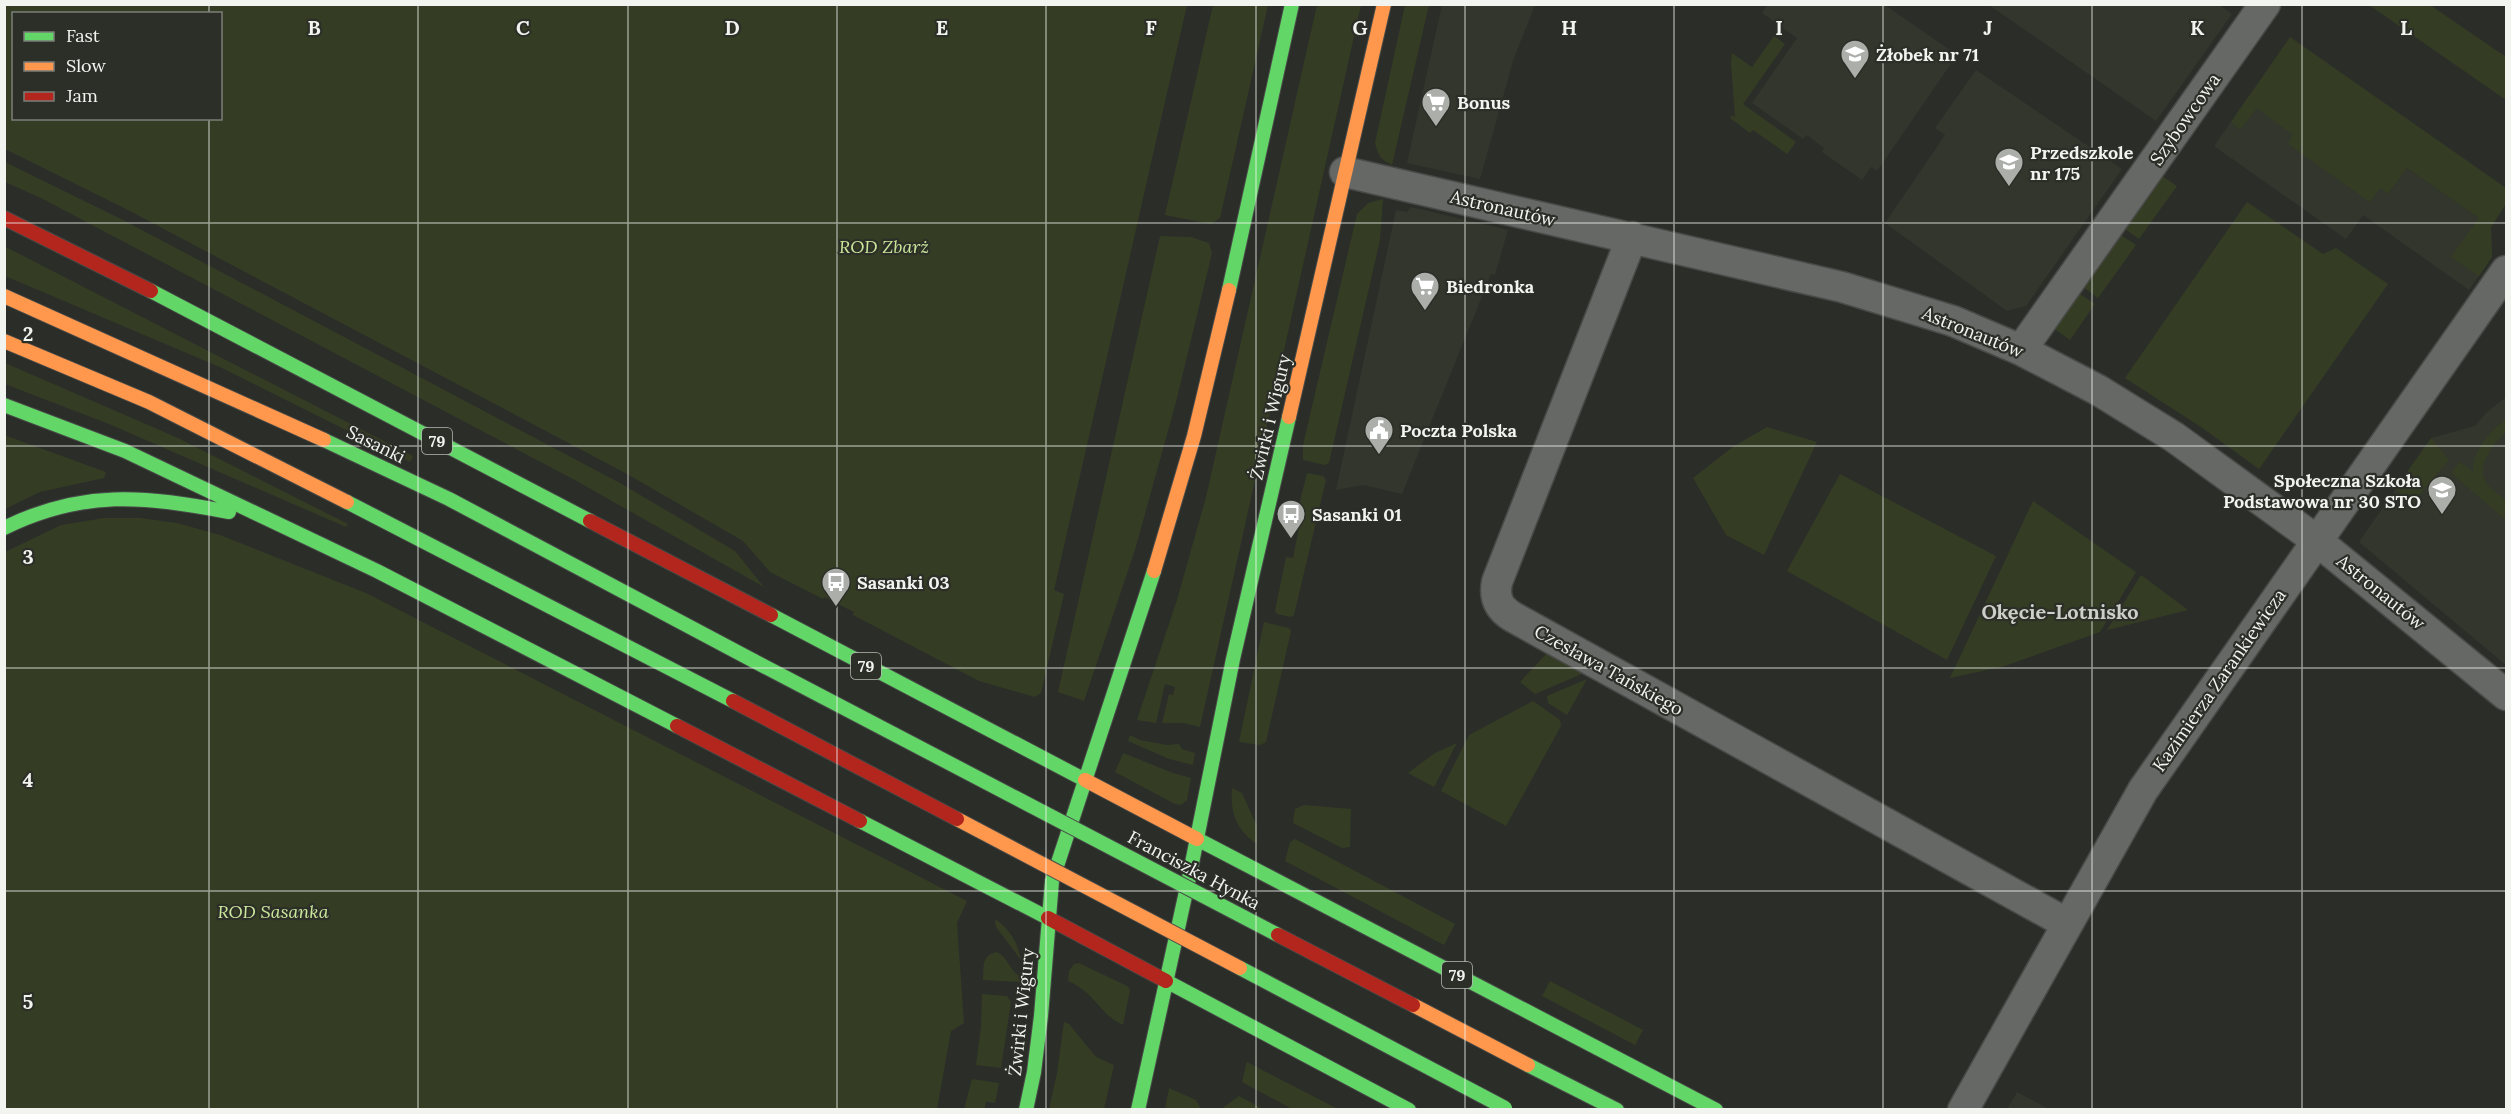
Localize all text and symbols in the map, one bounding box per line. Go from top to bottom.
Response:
legend [12,12,222,120]
text: B [307,15,321,40]
text: C [516,15,530,40]
text: D [724,15,740,40]
text: E [936,15,948,40]
text: F [1145,15,1157,40]
text: G [1352,15,1368,40]
text: H [1561,15,1577,40]
text: I [1775,15,1783,40]
text: J [1983,15,1993,40]
text: K [2190,15,2205,40]
text: L [2400,15,2412,40]
text: Fast [66,24,100,47]
school or university icon: Żłobek nr 71 [1839,38,1871,80]
place label: Żłobek nr 71 [1876,43,1979,66]
text: Slow [66,54,106,77]
street label: Szybowcowa [2145,68,2225,170]
text: Jam [65,84,98,107]
supermarket icon: Bonus [1420,86,1452,128]
place label: Bonus [1457,91,1511,114]
place label: Przedszkole nr 175 [2030,141,2134,185]
school or university icon: Przedszkole nr 175 [1993,146,2025,188]
street label: Astronautów [1447,184,1558,231]
park label: ROD Zbarż [839,235,929,258]
supermarket icon: Biedronka [1409,270,1441,312]
place label: Biedronka [1446,275,1535,298]
street label: Astronautów [1918,301,2028,363]
text: 2 [23,321,33,346]
street label: Żwirki i Wigury [1244,351,1296,482]
public building icon: Poczta Polska [1363,414,1395,456]
place label: Poczta Polska [1400,419,1518,442]
street label: Sasanki [343,420,409,468]
road number: 79 [422,428,452,454]
place label: Społeczna Szkoła Podstawowa nr 30 STO [2223,469,2422,513]
school or university icon: Społeczna Szkoła Podstawowa nr 30 STO [2426,474,2458,516]
bus stop icon: Sasanki 01 [1275,498,1307,540]
place label: Sasanki 01 [1312,503,1402,526]
text: 3 [22,544,34,569]
street label: Astronautów [2331,549,2430,635]
bus stop icon: Sasanki 03 [820,566,852,608]
place label: Sasanki 03 [857,571,950,594]
street label: Kazimierza Zarankiewicza [2147,584,2291,776]
district label: Okęcie-Lotnisko [1981,599,2139,624]
street label: Czesława Tańskiego [1530,619,1688,721]
road number: 79 [851,653,881,679]
text: 4 [23,767,34,792]
street label: Franciszka Hynka [1124,825,1264,915]
park label: ROD Sasanka [217,900,329,923]
street label: Żwirki i Wigury [1003,946,1039,1077]
road number: 79 [1442,962,1472,988]
text: 5 [23,989,34,1014]

